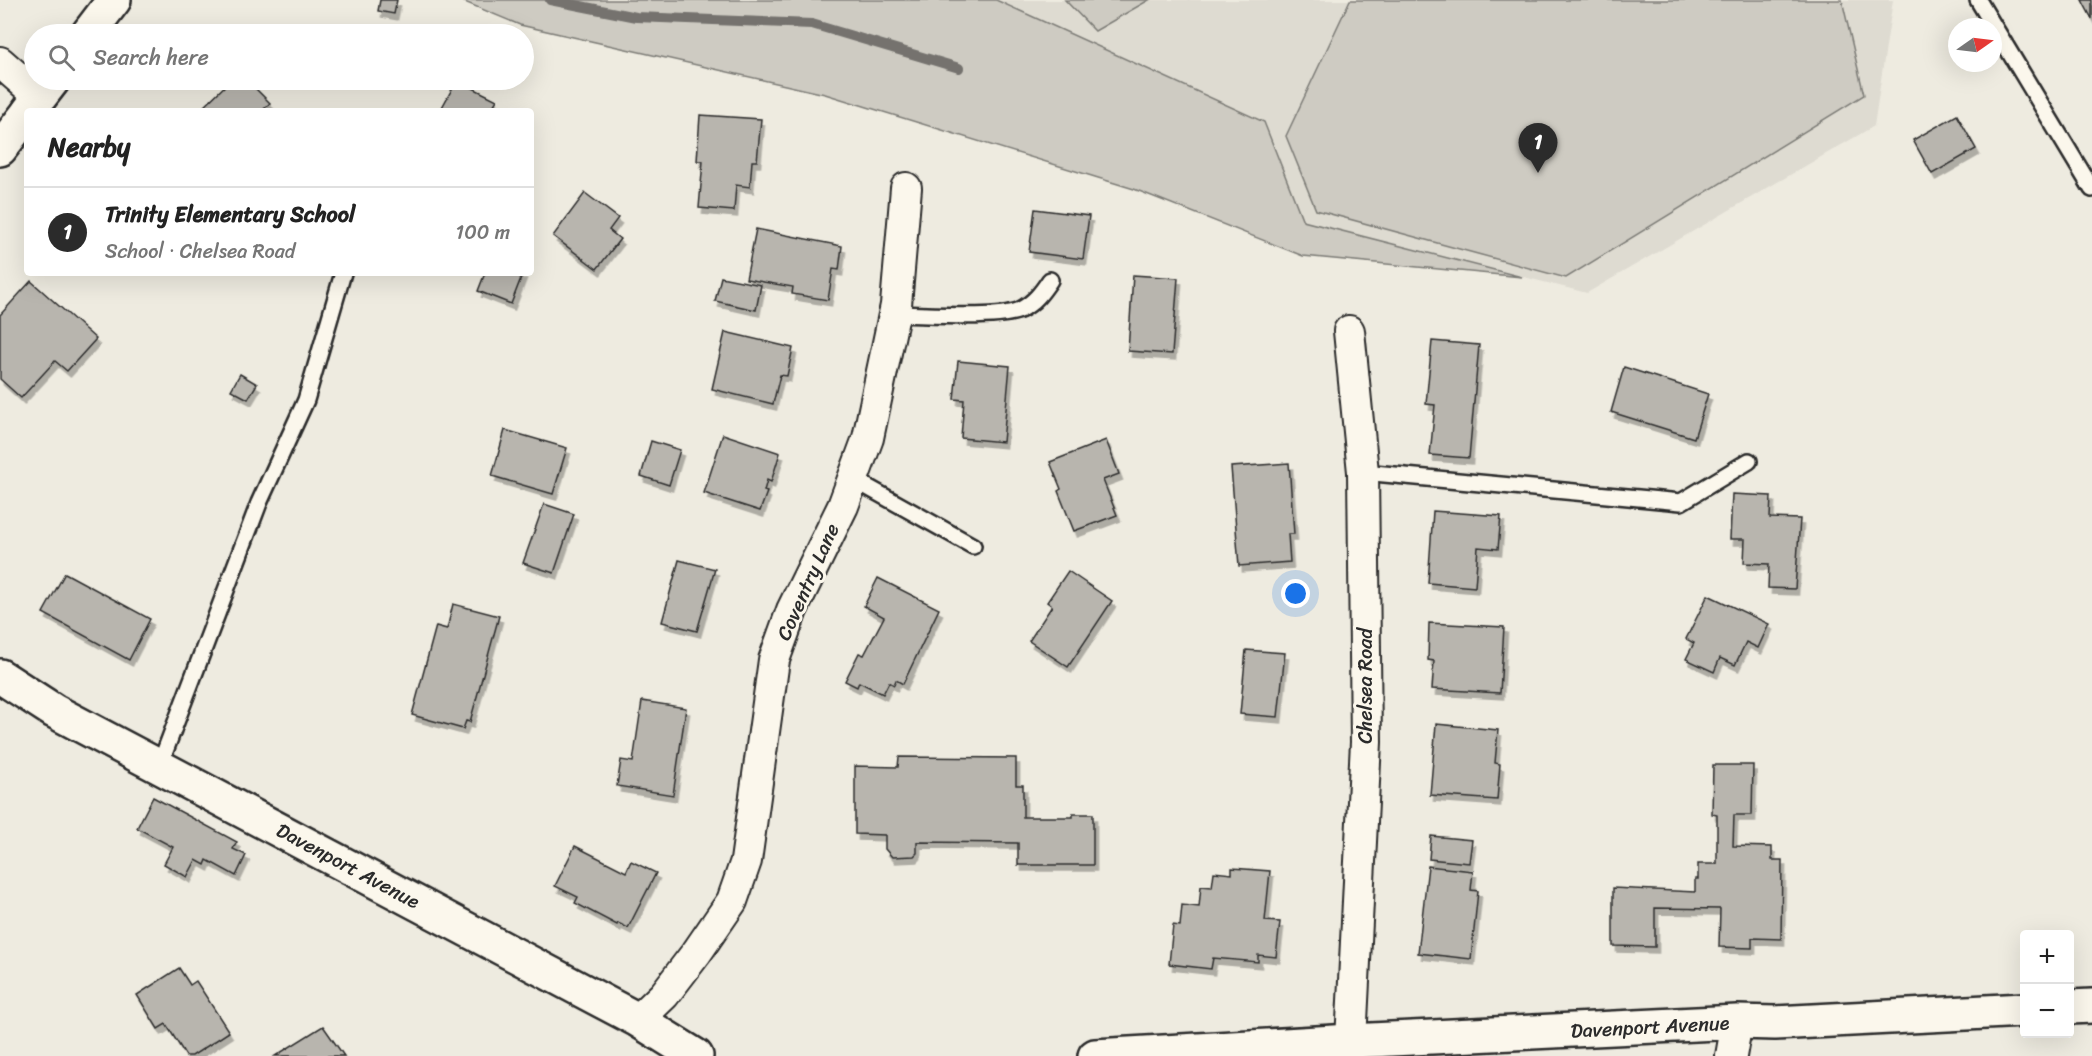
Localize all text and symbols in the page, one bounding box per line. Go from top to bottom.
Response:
north arrow [1948,18,2002,72]
search box [24,24,534,90]
text: Search here [93,38,209,77]
icon: search [45,41,78,74]
text: Nearby [48,124,130,170]
pin: 1 [1518,124,1558,173]
text: Trinity Elementary School [105,195,355,234]
text: 1 [63,215,72,250]
text: 100 m [456,215,510,250]
text: School · Chelsea Road [105,234,295,269]
street label: Coventry Lane [767,518,849,646]
your location [1281,579,1310,608]
street label: Chelsea Road [1348,627,1383,744]
street label: Davenport Avenue [270,813,427,919]
map controls [2020,930,2074,1038]
button: + [2020,930,2074,984]
button: − [2020,984,2074,1038]
street label: Davenport Avenue [1570,1005,1731,1049]

